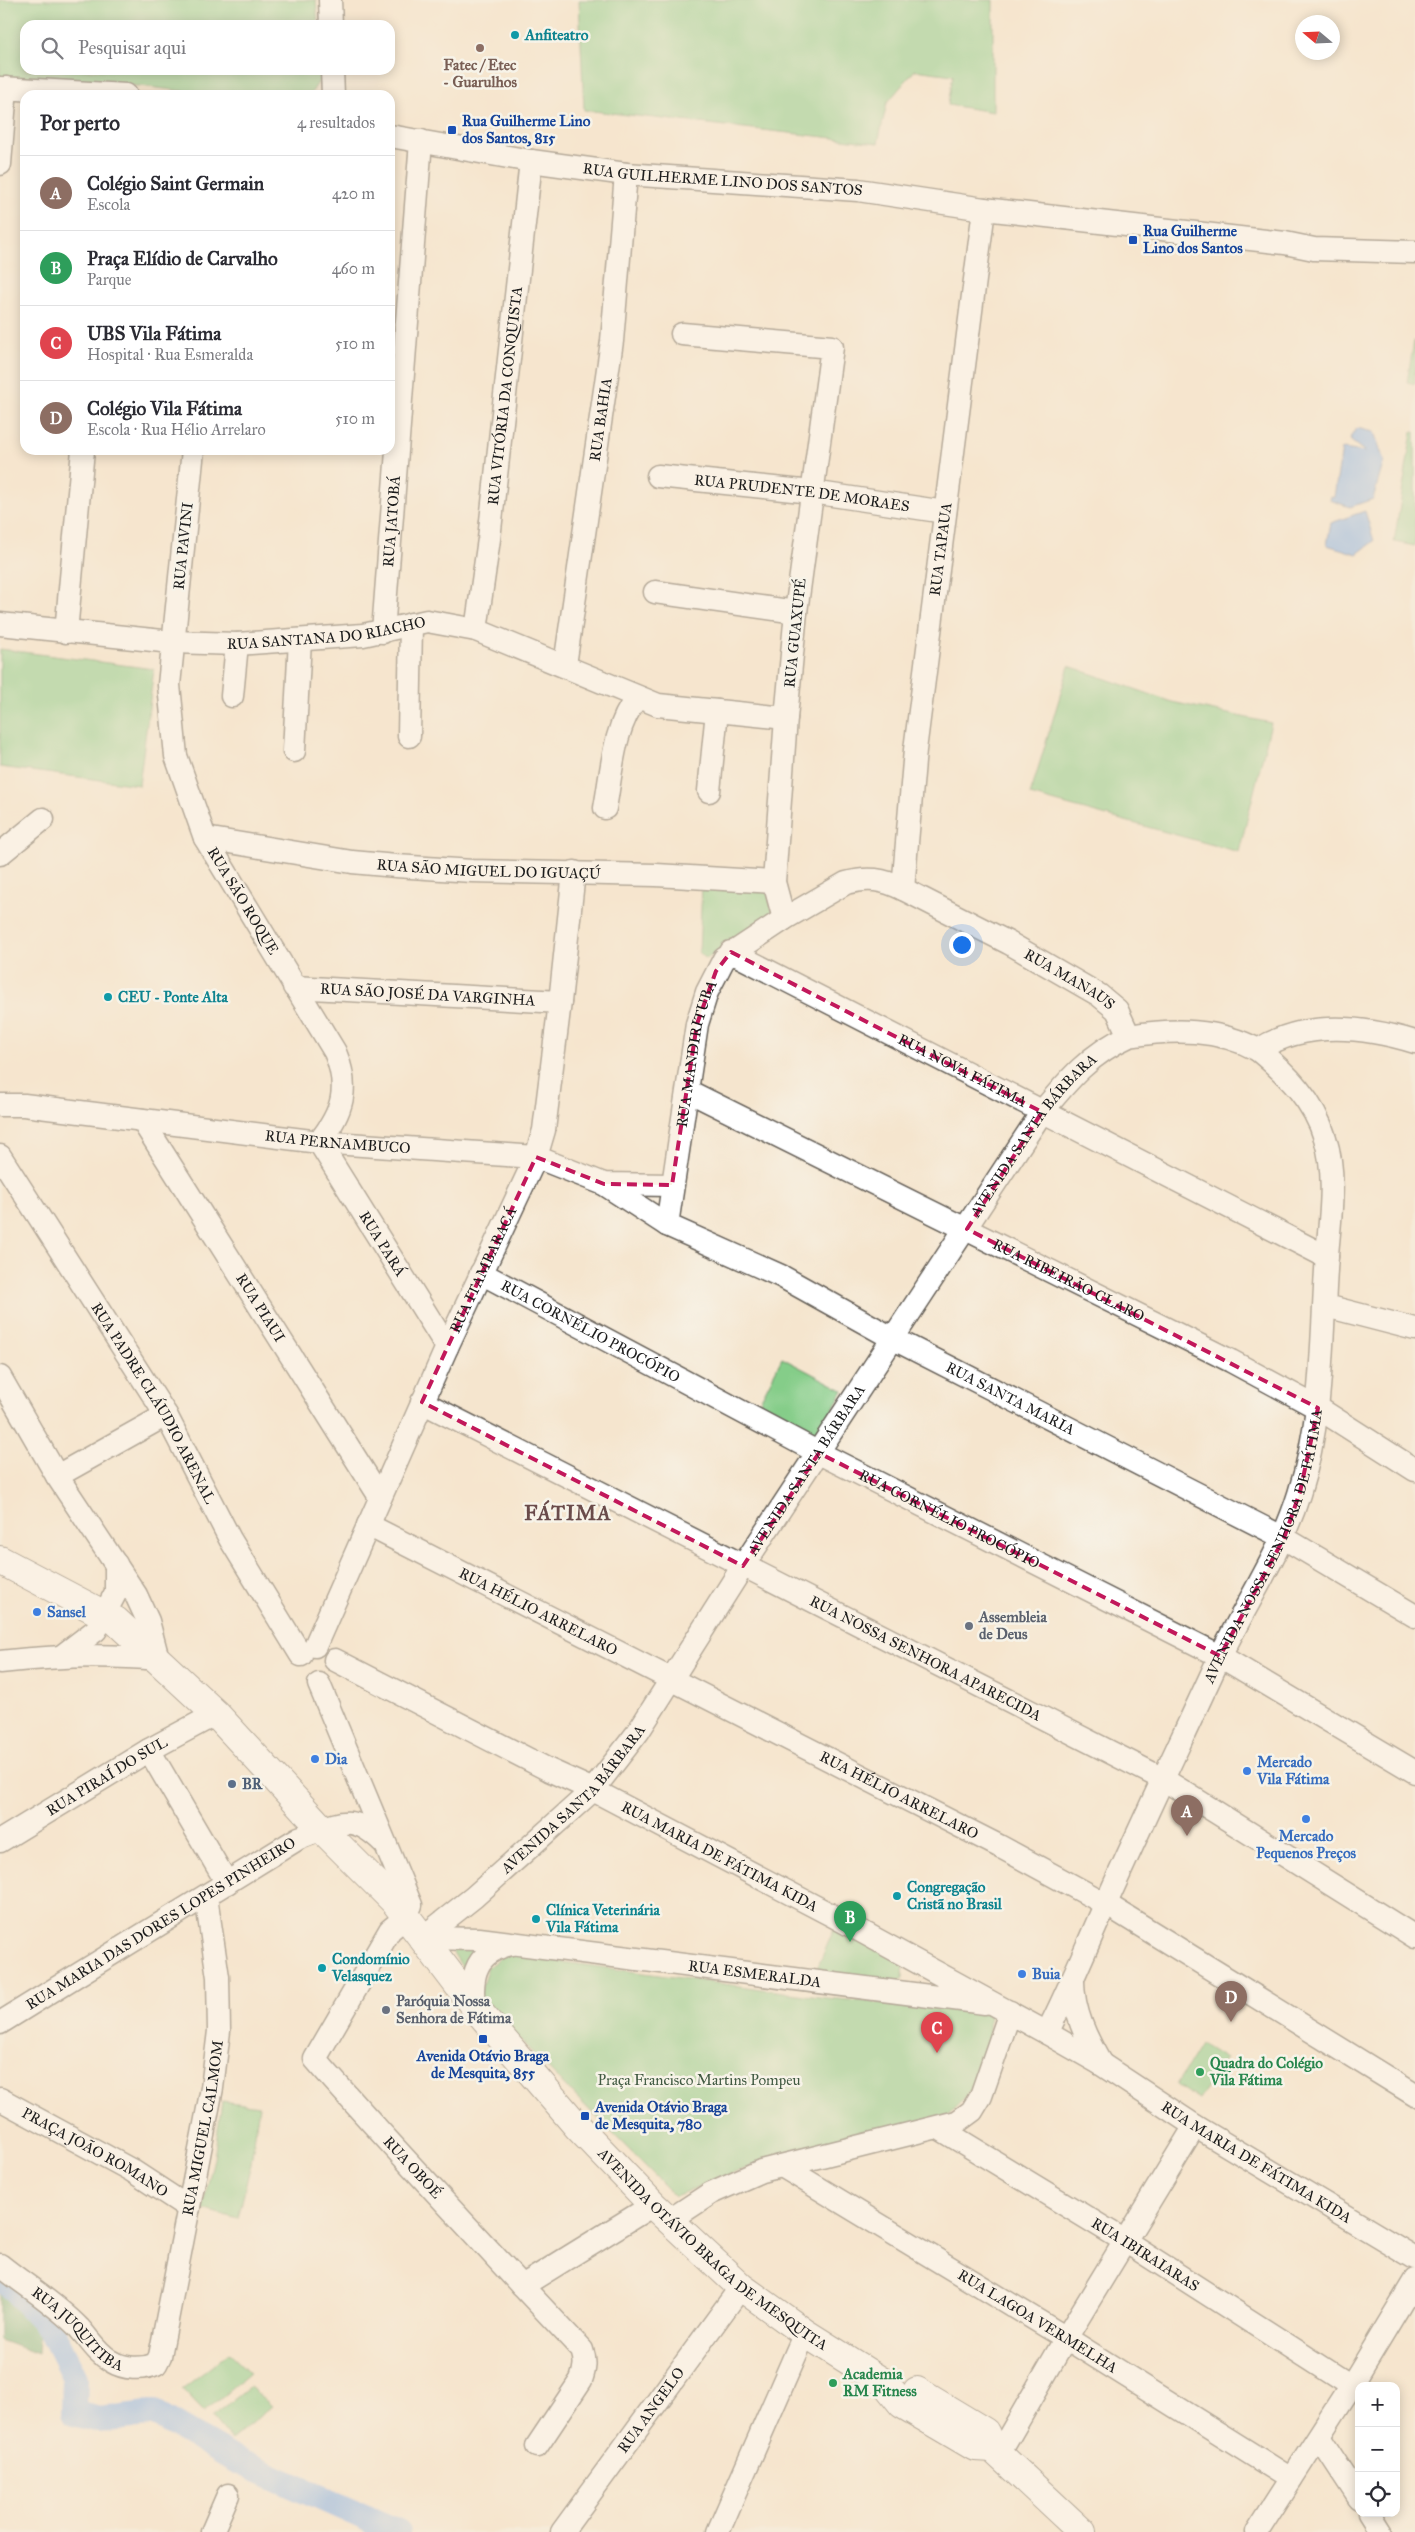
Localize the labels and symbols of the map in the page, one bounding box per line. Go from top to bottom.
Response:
north arrow [1295,15,1340,60]
place label: Anfiteatro [524,26,589,44]
marker: Anfiteatro [509,29,521,41]
marker: Fatec / Etec - Guarulhos [474,42,486,54]
place label: Fatec / Etec - Guarulhos [443,56,517,91]
place label: Rua Guilherme Lino dos Santos, 815 [462,112,591,147]
marker: Rua Guilherme Lino dos Santos, 815 [446,124,458,136]
street label: RUA GUILHERME LINO DOS SANTOS [582,159,864,200]
place label: Rua Guilherme Lino dos Santos [1143,222,1243,257]
marker: Rua Guilherme Lino dos Santos [1127,234,1139,246]
street label: RUA VITÓRIA DA CONQUISTA [484,285,526,506]
street label: RUA BAHIA [586,377,616,463]
street label: RUA PRUDENTE DE MORAES [693,471,911,516]
street label: RUA JATOBÁ [379,475,404,568]
street label: RUA PAVINI [169,501,197,591]
street label: RUA TAPAUA [926,501,955,597]
street label: RUA GUAXUPÉ [779,577,810,689]
street label: RUA SANTANA DO RIACHO [227,613,427,653]
street label: RUA SÃO ROQUE [204,844,283,958]
street label: RUA SÃO MIGUEL DO IGUAÇÚ [376,855,601,883]
your location [949,932,975,958]
street label: RUA MANAUS [1021,945,1119,1013]
street label: RUA MANDIRITUBA [673,977,721,1129]
street label: RUA SÃO JOSÉ DA VARGINHA [320,979,536,1010]
place label: CEU - Ponte Alta [118,988,228,1006]
marker: CEU - Ponte Alta [102,991,114,1003]
street label: RUA NOVA FÁTIMA [895,1030,1030,1111]
street label: AVENIDA SANTA BÁRBARA [966,1050,1100,1221]
street label: RUA PERNAMBUCO [264,1126,411,1157]
street label: RUA ITAMBARACÁ [446,1203,520,1336]
street label: RUA PARÁ [355,1208,411,1280]
street label: RUA RIBEIRÃO CLARO [990,1235,1147,1326]
street label: RUA PIAUI [232,1270,289,1345]
street label: RUA CORNÉLIO PROCÓPIO [498,1276,683,1386]
street label: RUA PADRE CLÁUDIO ARENAL [87,1299,219,1507]
street label: RUA SANTA MARIA [943,1358,1078,1439]
street label: AVENIDA SANTA BÁRBARA [743,1381,869,1559]
street label: AVENIDA NOSSA SENHORA DE FÁTIMA [1199,1408,1326,1687]
street label: RUA CORNÉLIO PROCÓPIO [856,1466,1043,1572]
district label: FÁTIMA [524,1500,612,1525]
street label: RUA HÉLIO ARRELARO [456,1564,621,1659]
street label: RUA NOSSA SENHORA APARECIDA [807,1592,1044,1725]
place label: Sansel [47,1603,87,1621]
marker: Sansel [31,1606,43,1618]
place label: Assembleia de Deus [978,1608,1047,1643]
marker: Assembleia de Deus [963,1620,975,1632]
street label: AVENIDA SANTA BÁRBARA [497,1722,649,1878]
street label: RUA PIRAÍ DO SUL [43,1733,170,1820]
street label: RUA HÉLIO ARRELARO [817,1747,982,1843]
place label: Dia [325,1750,348,1768]
marker: Dia [309,1753,321,1765]
place label: Mercado Vila Fátima [1256,1753,1330,1788]
marker: Mercado Vila Fátima [1241,1765,1253,1777]
place label: BR [242,1775,264,1793]
marker: BR [226,1778,238,1790]
pin: A [1171,1795,1203,1836]
street label: RUA MARIA DE FÁTIMA KIDA [618,1798,821,1915]
marker: Mercado Pequenos Preços [1300,1813,1312,1825]
place label: Mercado Pequenos Preços [1256,1827,1357,1863]
street label: RUA MARIA DAS DORES LOPES PINHEIRO [23,1833,299,2014]
place label: Congregação Cristã no Brasil [907,1878,1003,1913]
marker: Congregação Cristã no Brasil [891,1890,903,1902]
place label: Clínica Veterinária Vila Fátima [545,1901,661,1936]
pin: B [834,1901,866,1942]
marker: Clínica Veterinária Vila Fátima [530,1913,542,1925]
place label: Condomínio Velasquez [331,1950,410,1986]
street label: RUA ESMERALDA [687,1957,822,1991]
marker: Condomínio Velasquez [316,1962,328,1974]
place label: Buia [1032,1965,1061,1983]
marker: Buia [1016,1968,1028,1980]
pin: D [1215,1981,1247,2022]
place label: Paróquia Nossa Senhora de Fátima [396,1992,512,2027]
marker: Paróquia Nossa Senhora de Fátima [380,2004,392,2016]
pin: C [921,2012,953,2053]
marker: Avenida Otávio Braga de Mesquita, 855 [477,2033,489,2045]
street label: RUA MIGUEL CALMOM [178,2039,227,2217]
place label: Avenida Otávio Braga de Mesquita, 855 [416,2047,550,2083]
place label: Quadra do Colégio Vila Fátima [1209,2054,1323,2089]
marker: Quadra do Colégio Vila Fátima [1194,2066,1206,2078]
park label: Praça Francisco Martins Pompeu [598,2071,800,2089]
street label: RUA MARIA DE FÁTIMA KIDA [1158,2097,1355,2227]
place label: Avenida Otávio Braga de Mesquita, 780 [594,2098,728,2134]
street label: PRAÇA JOÃO ROMANO [19,2104,172,2201]
marker: Avenida Otávio Braga de Mesquita, 780 [579,2110,591,2122]
street label: RUA OBOÉ [380,2132,447,2202]
street label: AVENIDA OTÁVIO BRAGA DE MESQUITA [593,2144,831,2354]
street label: RUA IBIRAIARAS [1088,2214,1203,2295]
street label: RUA LAGOA VERMELHA [955,2266,1121,2377]
street label: RUA JUQUITIBA [28,2283,126,2375]
street label: RUA ANGELO [614,2364,688,2456]
place label: Academia RM Fitness [842,2365,917,2400]
marker: Academia RM Fitness [827,2377,839,2389]

